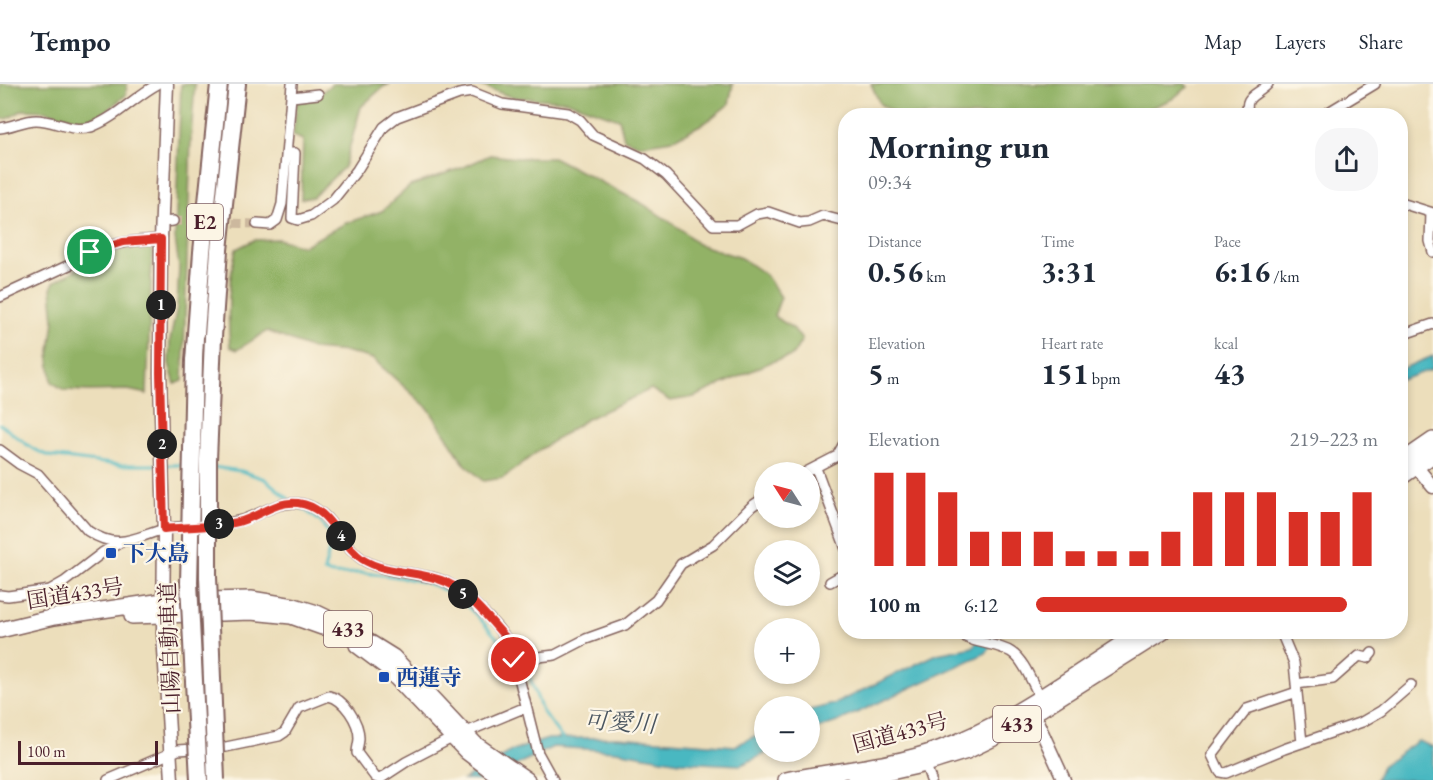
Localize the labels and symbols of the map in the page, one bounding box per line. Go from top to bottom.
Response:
road number: E2 [187,204,223,240]
pin [64,226,115,277]
pin: 1 [146,290,176,320]
pin: 2 [147,429,177,459]
north arrow [754,462,820,528]
pin: 3 [204,509,234,539]
pin: 4 [326,521,356,551]
place label: 下大島 [123,539,189,568]
marker: 下大島 [104,546,118,560]
street label: 国道433号 [25,572,126,615]
pin: 5 [448,579,478,609]
street label: 山陽自動車道 [153,582,186,714]
road number: 433 [324,611,372,647]
pin [488,634,539,685]
place label: 西蓮寺 [396,663,462,692]
marker: 西蓮寺 [377,670,391,684]
water label: 可愛川 [583,704,660,740]
street label: 国道433号 [849,706,951,759]
road number: 433 [993,706,1041,742]
scale bar [18,738,158,766]

